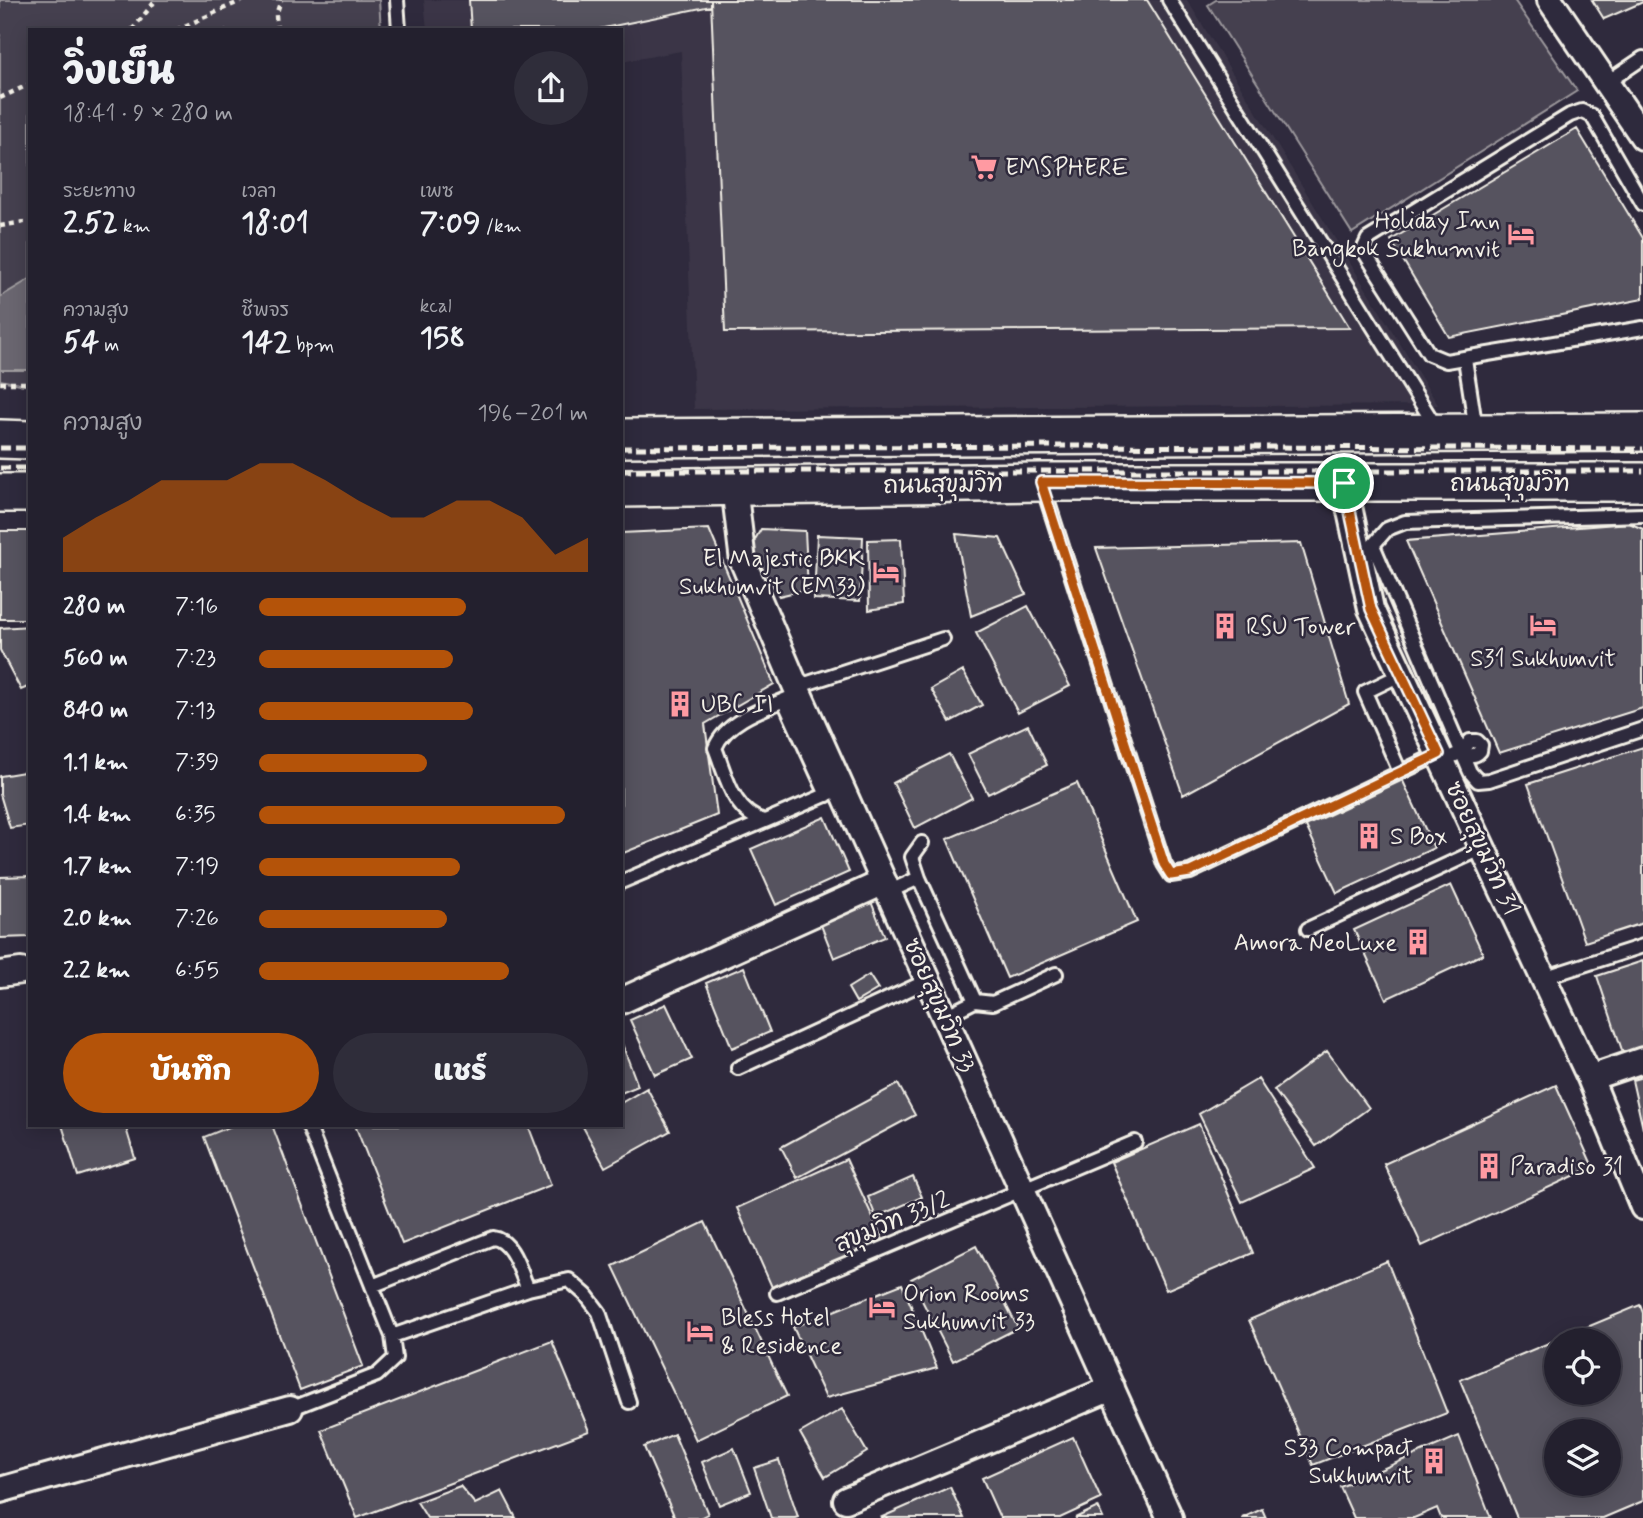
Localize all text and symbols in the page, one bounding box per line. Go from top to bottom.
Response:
text: วิ่งเย็น [63,48,175,97]
button: share [514,51,588,125]
text: 18:41 · 9 × 280 m [63,99,233,129]
supermarket icon: EMSPHERE [969,152,999,182]
place label: EMSPHERE [1005,153,1128,184]
text: ระยะทาง [63,179,136,204]
text: เวลา [241,179,276,204]
text: เพซ [420,179,454,204]
text: 2.52 [63,204,118,243]
text: 18:01 [241,204,309,243]
text: 7:09 [420,204,481,243]
place label: Holiday Inn Bangkok Sukhumvit [1292,206,1500,267]
text: km [118,214,151,239]
text: /km [481,214,522,239]
hotel icon: Holiday Inn Bangkok Sukhumvit [1506,219,1536,249]
text: kcal [420,294,452,319]
text: ความสูง [63,298,129,323]
text: ชีพจร [241,298,289,323]
text: 158 [420,319,465,358]
text: 54 [63,323,99,362]
text: 142 [241,323,291,362]
text: m [99,333,119,358]
text: bpm [291,333,334,358]
text: 196–201 m [478,399,588,429]
text: ความสูง [63,409,142,439]
pin [1314,453,1374,513]
icon: arrive [1325,464,1363,502]
street label: ถนนสุขุมวิท [883,469,1003,503]
street label: ถนนสุขุมวิท [1450,469,1570,501]
place label: El Majestic BKK Sukhumvit (EM33) [679,544,865,603]
hotel icon: El Majestic BKK Sukhumvit (EM33) [871,557,901,587]
text: 280 m [63,592,125,622]
text: 7:16 [175,592,218,622]
hotel icon: S31 Sukhumvit [1528,610,1558,640]
building icon: RSU Tower [1210,611,1240,641]
place label: RSU Tower [1246,612,1355,643]
text: 560 m [63,644,128,674]
text: 7:23 [175,644,216,674]
place label: S31 Sukhumvit [1470,644,1616,675]
building icon: UBC II [665,689,695,719]
place label: UBC II [701,690,773,721]
text: 840 m [63,696,128,726]
text: 7:13 [175,696,215,726]
text: 1.1 km [63,748,128,778]
text: 7:39 [175,748,219,778]
street label: ซอยสุขุมวิท 31 [1436,777,1526,921]
text: 1.4 km [63,800,131,830]
text: 6:35 [175,800,216,830]
building icon: S Box [1354,821,1384,851]
place label: S Box [1390,822,1447,853]
text: 1.7 km [63,852,132,882]
text: 7:19 [175,852,219,882]
text: 2.0 km [63,904,132,934]
text: 7:26 [175,904,219,934]
building icon: Amora NeoLuxe [1403,927,1433,957]
place label: Amora NeoLuxe [1234,928,1397,959]
street label: ซอยสุขุมวิท 33 [894,933,982,1078]
text: 2.2 km [63,956,130,986]
text: 6:55 [175,956,219,986]
button: บันทึก [63,1033,319,1113]
button: แชร์ [333,1033,588,1113]
building icon: Paradiso 31 [1474,1151,1504,1181]
place label: Paradiso 31 [1510,1152,1623,1183]
street label: สุขุมวิท 33/2 [830,1184,955,1261]
place label: Orion Rooms Sukhumvit 33 [903,1279,1035,1338]
hotel icon: Orion Rooms Sukhumvit 33 [867,1292,897,1322]
place label: Bless Hotel & Residence [721,1303,842,1362]
hotel icon: Bless Hotel & Residence [685,1316,715,1346]
map controls [1544,1328,1621,1496]
button: locate [1544,1328,1621,1405]
button: layers [1544,1419,1621,1496]
place label: S33 Compact Sukhumvit [1284,1433,1413,1492]
building icon: S33 Compact Sukhumvit [1419,1446,1449,1476]

